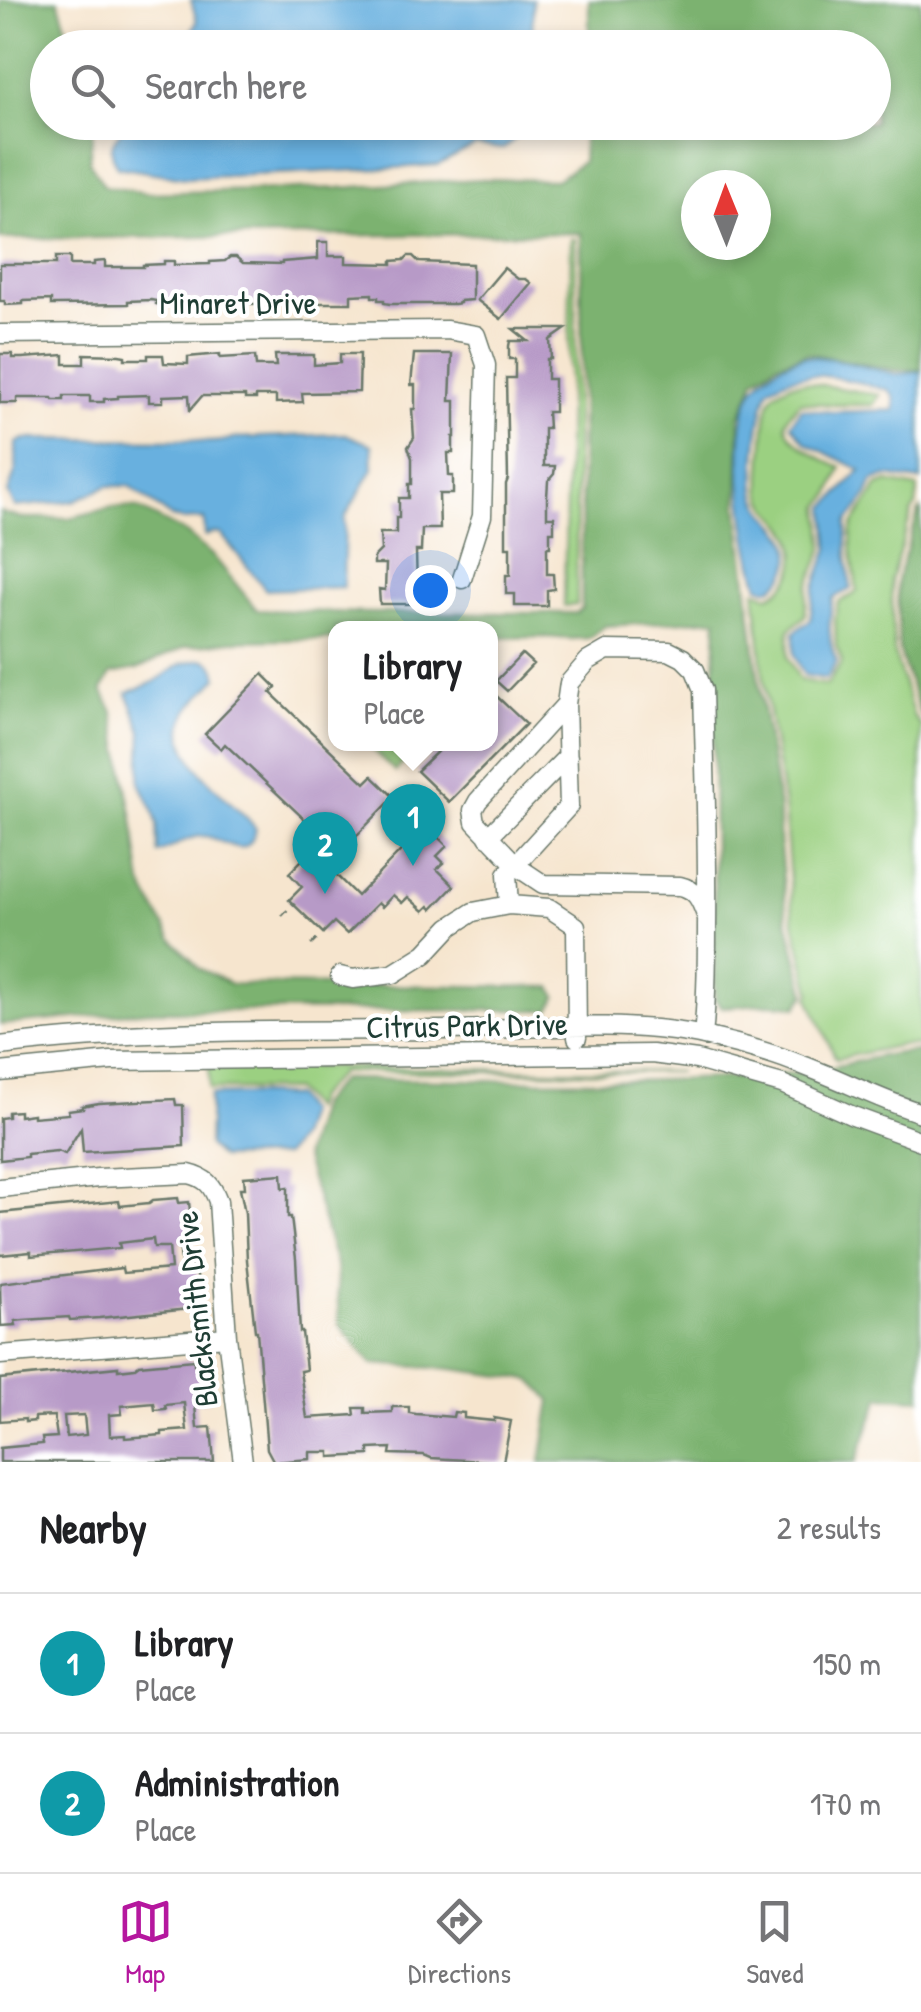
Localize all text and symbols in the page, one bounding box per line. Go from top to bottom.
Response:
search box [30,30,891,140]
icon: search [65,58,120,113]
text: Search here [145,59,307,111]
north arrow [681,170,771,260]
street label: Minaret Drive [160,281,317,324]
your location [405,565,456,616]
popup [328,621,498,751]
text: Library [364,639,462,691]
text: Place [364,691,425,734]
pin: 1 [380,784,446,866]
pin: 2 [292,812,358,894]
street label: Citrus Park Drive [366,1002,568,1048]
street label: Blacksmith Drive [164,1209,228,1409]
text: Nearby [40,1499,147,1556]
text: 2 results [777,1506,881,1549]
text: Library [135,1616,234,1668]
text: 1 [67,1642,78,1685]
text: 150 m [812,1642,881,1685]
text: Place [135,1668,197,1711]
text: Administration [135,1756,340,1808]
text: 2 [65,1782,80,1825]
text: 170 m [810,1782,881,1825]
text: Place [135,1808,197,1851]
tab: Map [118,1894,173,1992]
tab: Directions [408,1894,511,1992]
tab: Saved [746,1894,803,1992]

